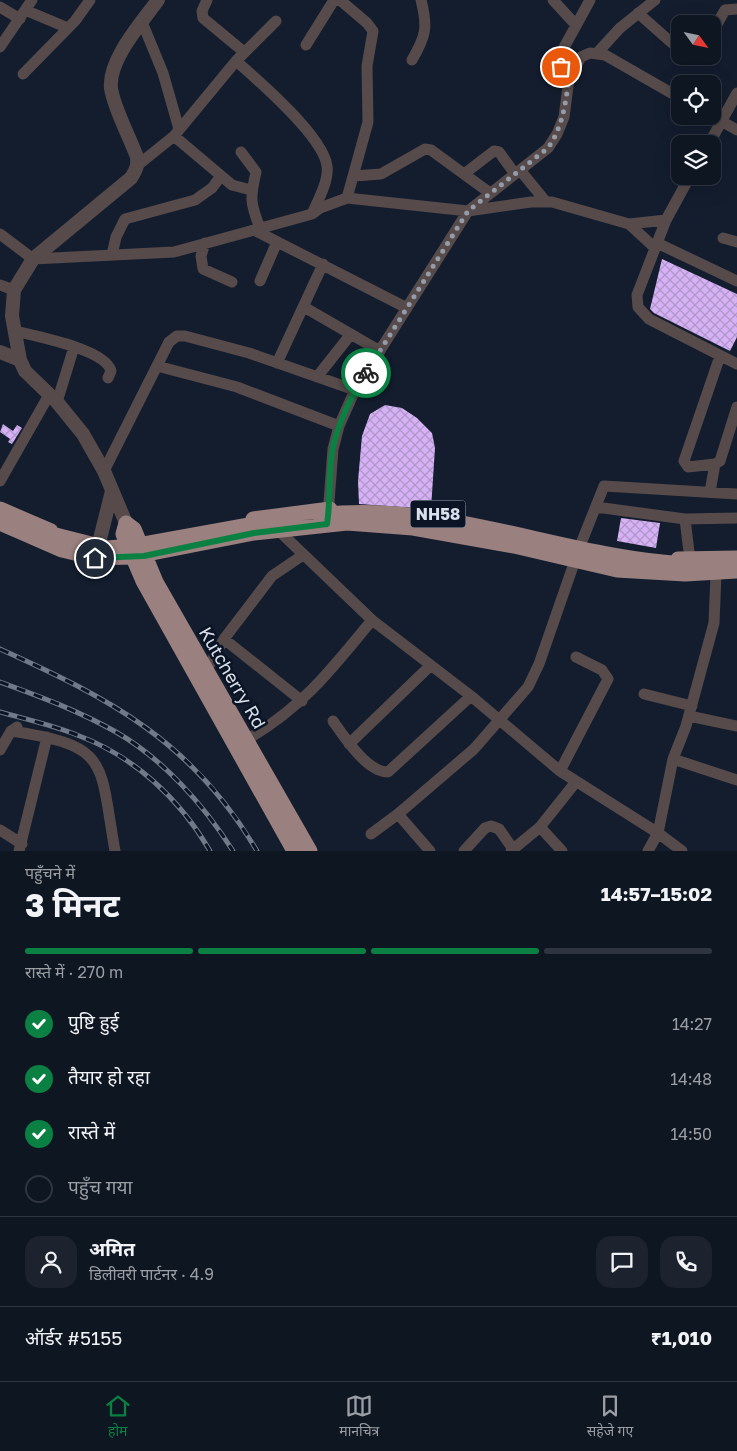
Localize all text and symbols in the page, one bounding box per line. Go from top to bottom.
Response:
north arrow [671,15,721,65]
map controls [671,15,721,185]
pin [540,46,582,88]
icon: bag [547,53,575,81]
button: locate [671,75,721,125]
button: layers [671,135,721,185]
courier [341,348,391,398]
icon: bike [352,359,380,387]
road number: NH58 [410,500,466,528]
pin [74,537,116,579]
icon: home [81,544,109,572]
street label: Kutcherry Rd [195,623,271,732]
text: पहुँचने में [25,863,75,883]
text: 14:57–15:02 [601,882,712,905]
text: 3 मिनट [25,886,120,924]
text: रास्ते में · 270 m [25,962,123,982]
icon: check [25,1010,53,1038]
text: पुष्टि हुई [68,1010,119,1033]
text: 14:27 [672,1014,712,1034]
icon: check [25,1065,53,1093]
text: तैयार हो रहा [68,1065,150,1088]
text: 14:48 [670,1069,712,1089]
icon: check [25,1120,53,1148]
text: रास्ते में [68,1120,115,1143]
text: 14:50 [670,1124,712,1144]
text: पहुँच गया [68,1175,132,1198]
button: person [25,1236,77,1288]
button: chat [596,1236,648,1288]
button: phone [660,1236,712,1288]
text: अमित [89,1237,135,1260]
text: डिलीवरी पार्टनर · 4.9 [89,1264,214,1284]
text: ऑर्डर #5155 [25,1326,122,1349]
text: ₹1,010 [651,1326,712,1349]
tab: होम [104,1392,132,1442]
tab: मानचित्र [339,1392,379,1442]
tab: सहेजे गए [587,1392,633,1442]

